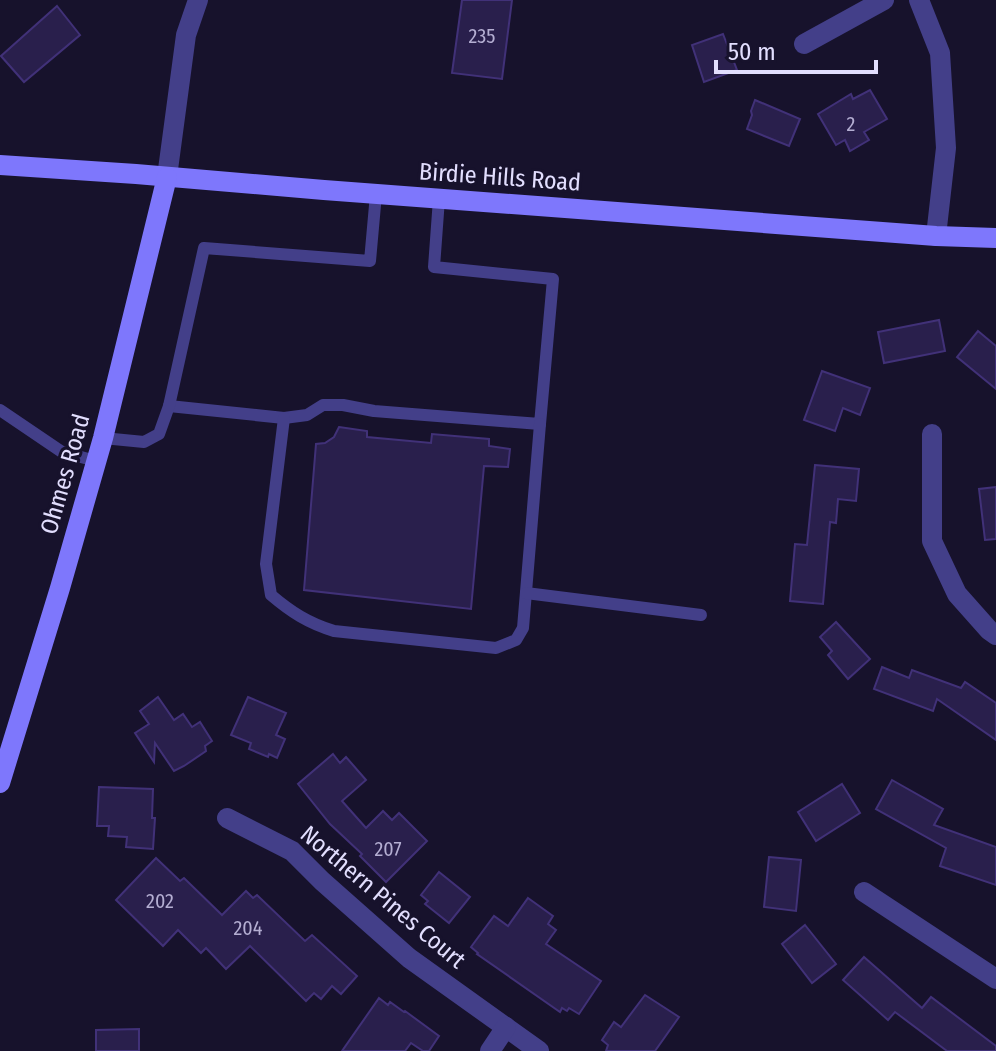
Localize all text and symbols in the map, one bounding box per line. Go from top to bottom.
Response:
house number: 235 [469,24,495,48]
scale bar [716,24,876,74]
text: 50 m [728,38,776,66]
house number: 2 [847,112,856,136]
street label: Birdie Hills Road [418,157,582,197]
street label: Ohmes Road [34,411,96,537]
street label: Northern Pines Court [295,820,471,974]
house number: 207 [375,837,401,861]
house number: 202 [146,889,174,913]
house number: 204 [234,916,263,940]

